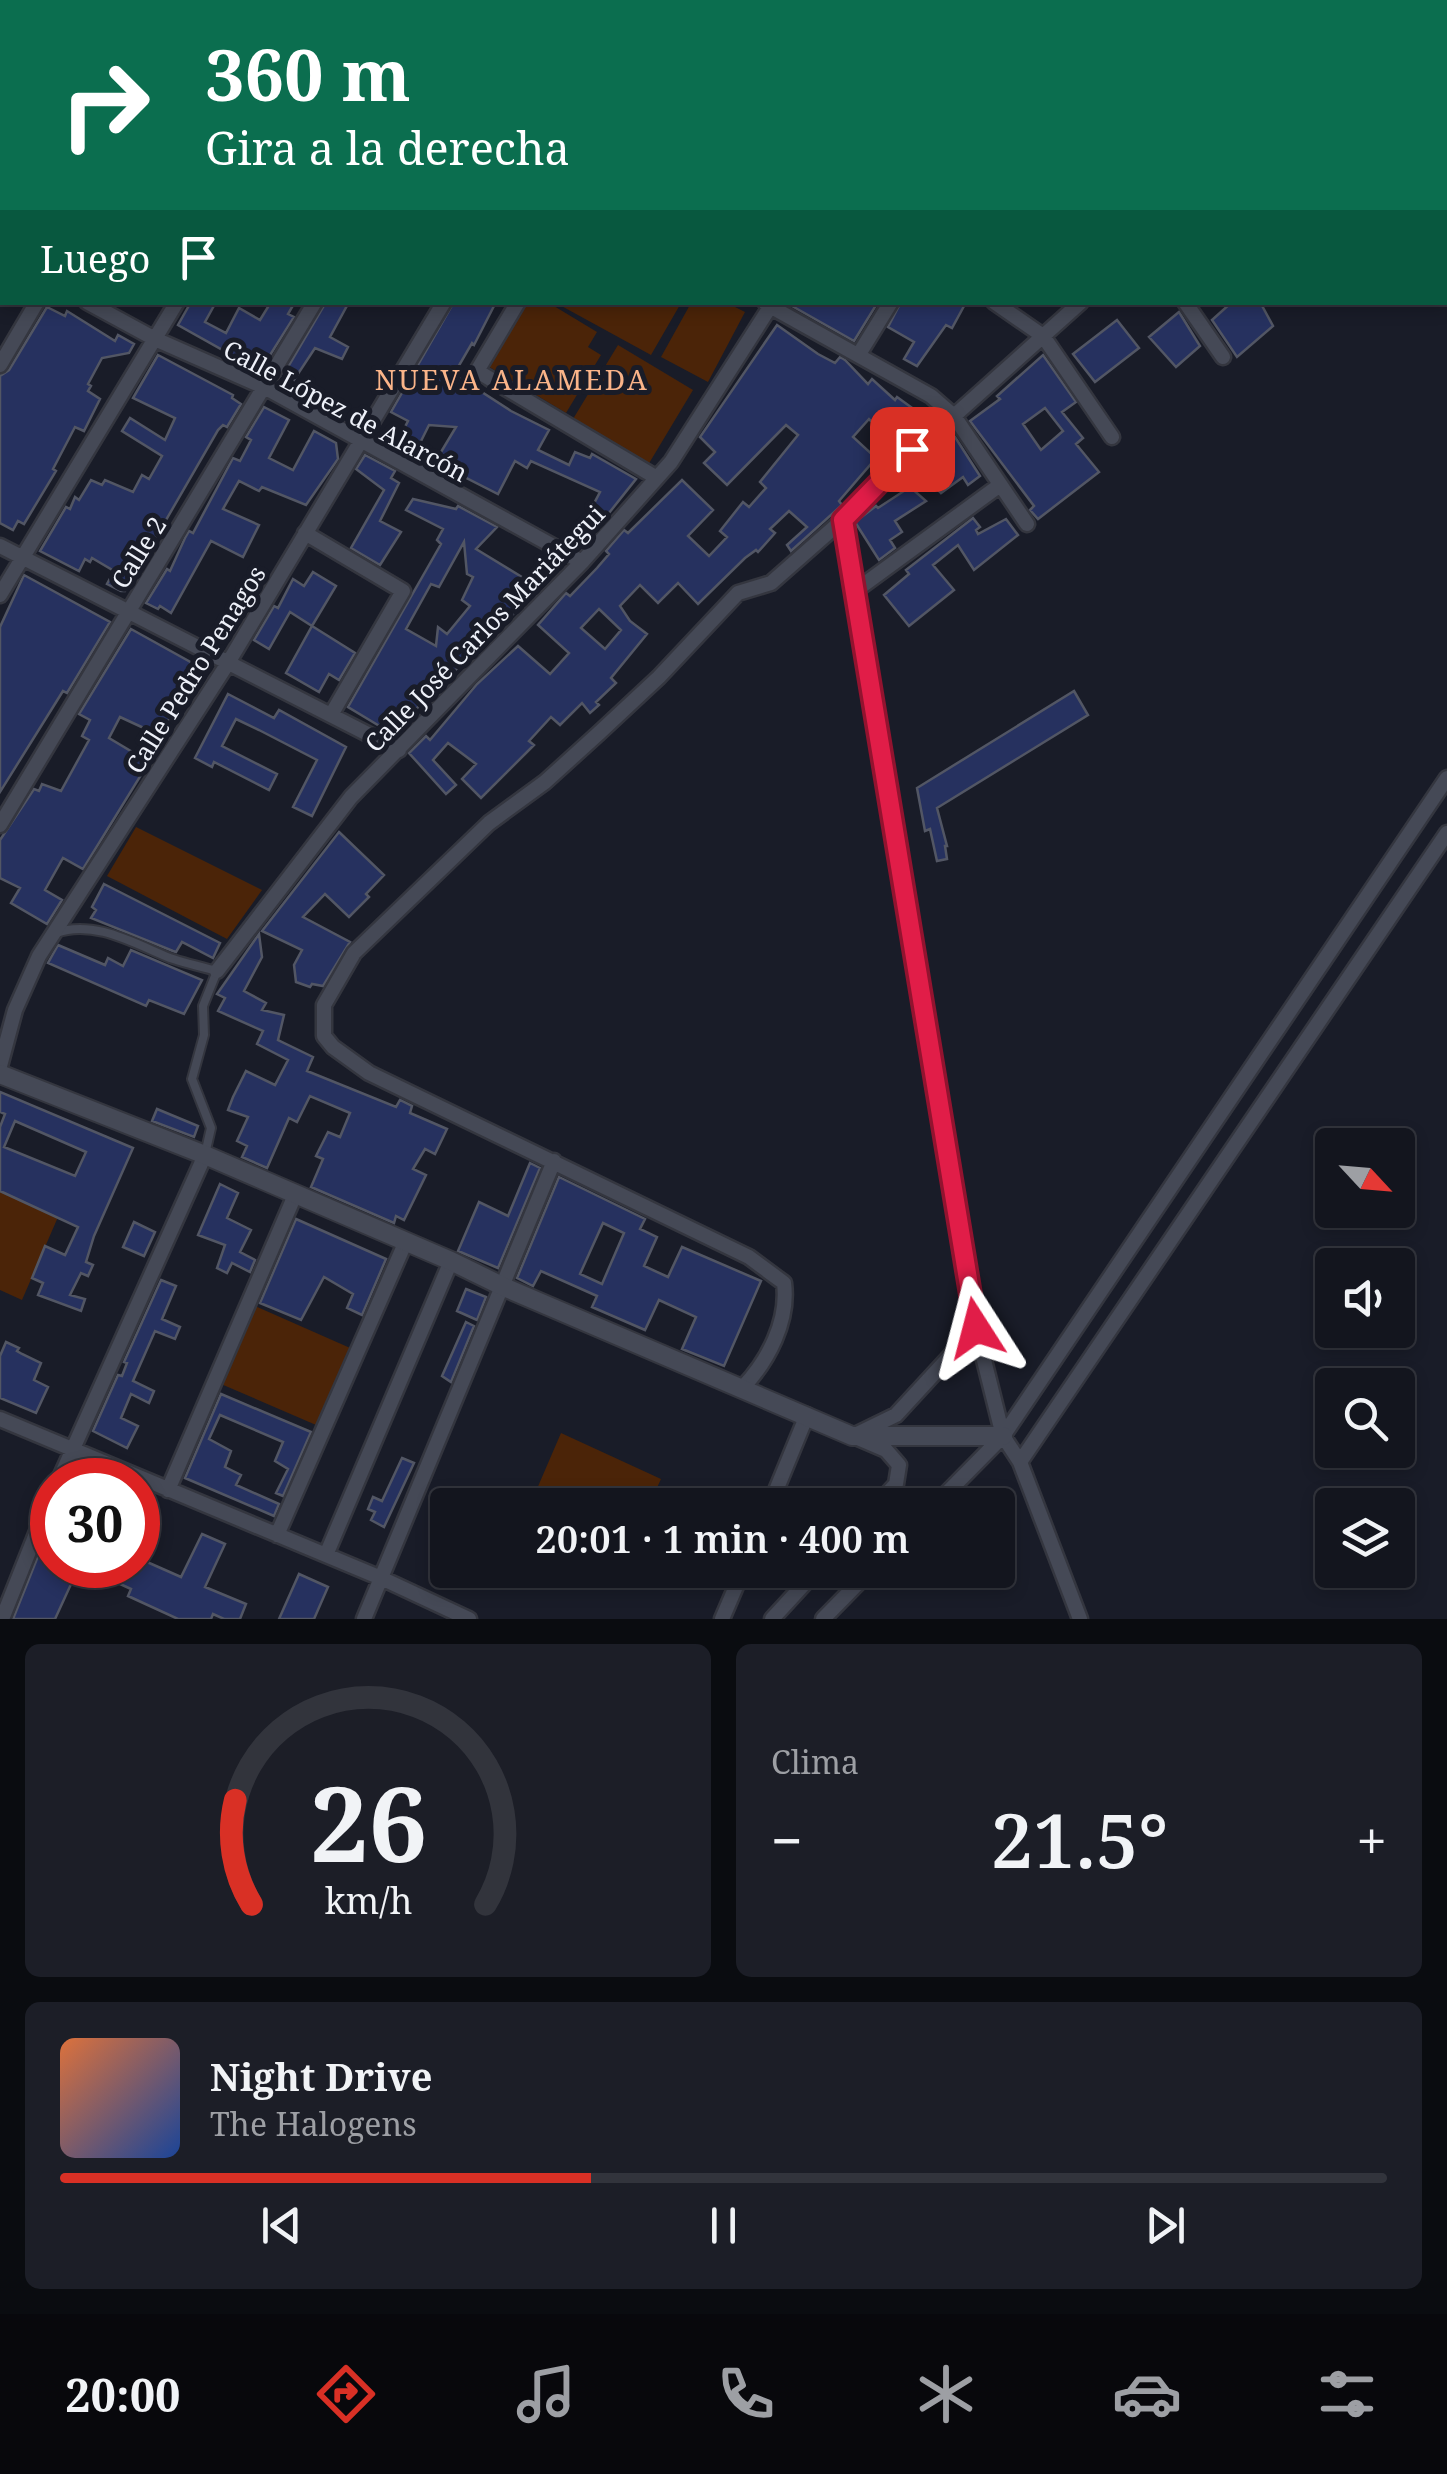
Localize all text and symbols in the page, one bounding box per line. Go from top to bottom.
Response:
text: 360 m [205,26,411,122]
icon: right [40,40,170,170]
text: Gira a la derecha [205,117,570,178]
icon: arrive [171,230,226,285]
text: Luego [40,232,151,284]
street label: Calle López de Alarcón [218,331,474,489]
district label: NUEVA ALAMEDA [375,360,649,398]
pin [870,407,955,492]
icon: arrive [885,422,940,477]
street label: Calle José Carlos Mariátegui [357,497,611,759]
street label: Calle 2 [103,510,173,594]
street label: Calle Pedro Penagos [117,559,273,779]
north arrow [1315,1128,1415,1228]
map controls [1315,1128,1415,1588]
button: sound [1315,1248,1415,1348]
position arrow [924,1276,1028,1380]
button: search [1315,1368,1415,1468]
speed limit sign: 30 [30,1458,160,1588]
button: layers [1315,1488,1415,1588]
text: 20:01 · 1 min · 400 m [535,1512,910,1564]
text: Clima [771,1740,859,1783]
text: 26 [309,1751,427,1892]
text: 21.5° [991,1788,1168,1890]
text: − [771,1802,803,1877]
text: + [1356,1802,1387,1877]
text: km/h [324,1876,412,1924]
text: Night Drive [210,2050,432,2102]
text: The Halogens [210,2102,417,2145]
icon: previous [254,2198,309,2253]
icon: pause [696,2198,751,2253]
icon: next [1138,2198,1193,2253]
icon: directions [311,2359,381,2429]
icon: music [511,2359,581,2429]
icon: phone [711,2359,781,2429]
icon: climate [911,2359,981,2429]
icon: car [1112,2359,1182,2429]
icon: filters [1312,2359,1382,2429]
text: 20:00 [65,2364,181,2425]

